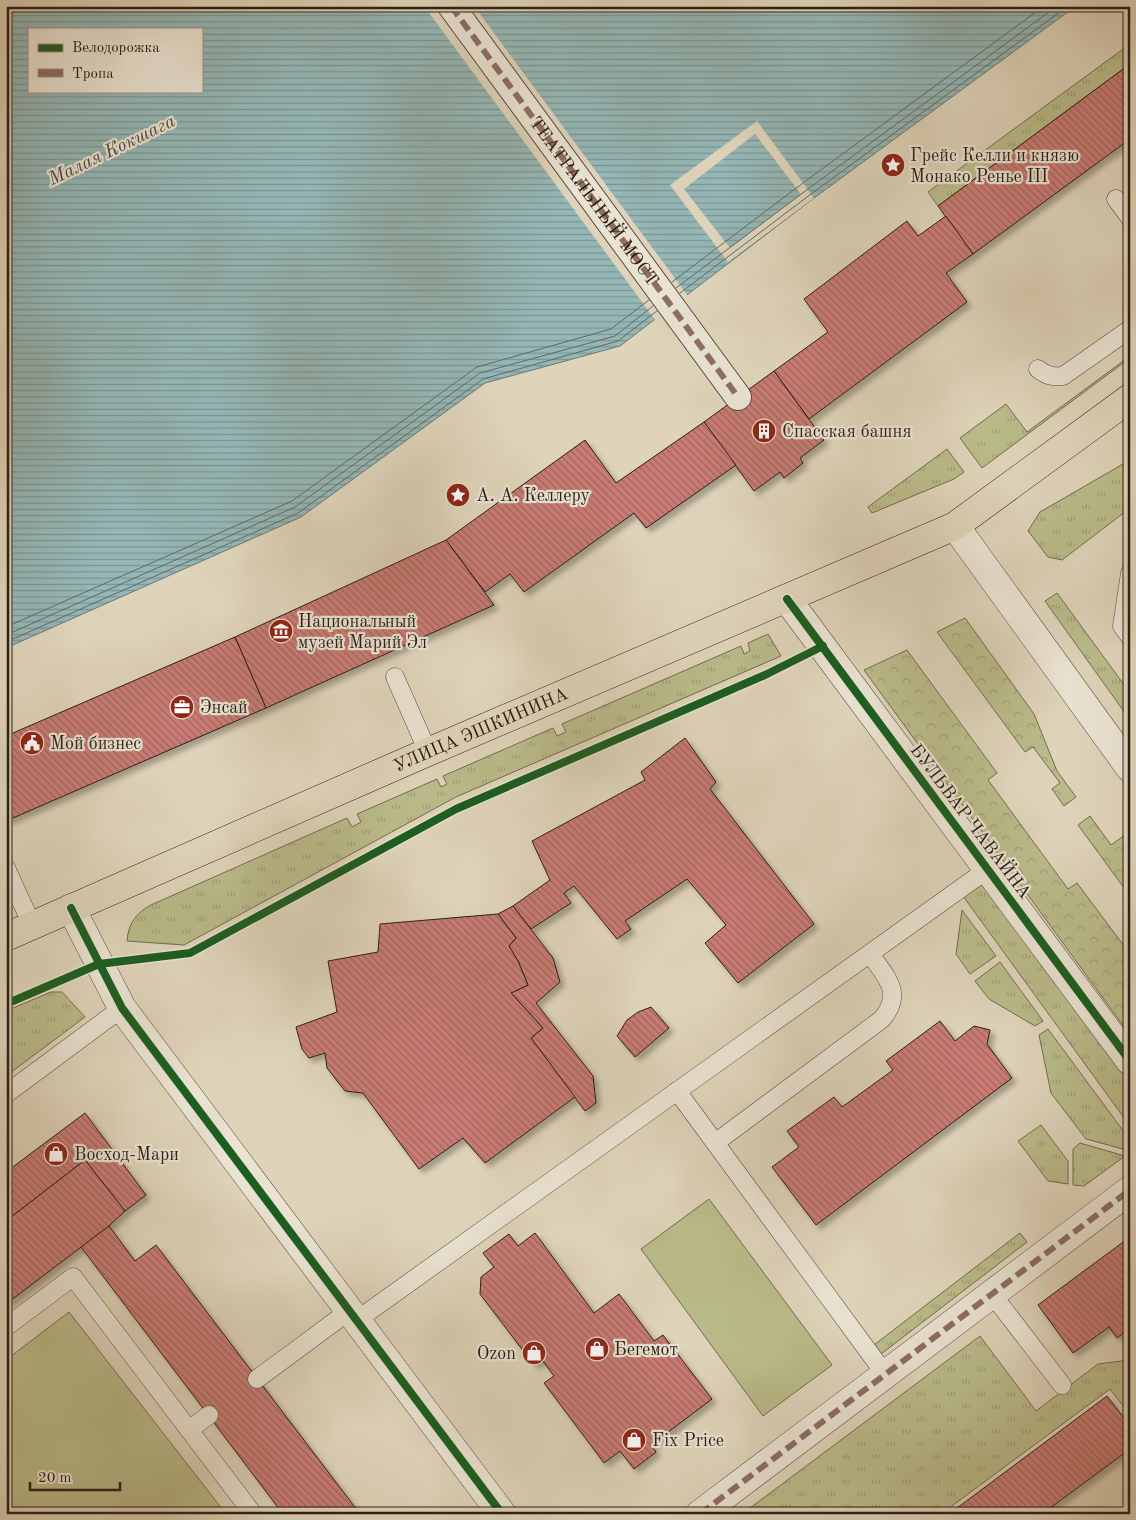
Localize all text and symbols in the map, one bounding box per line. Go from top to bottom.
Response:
legend [28,28,202,92]
text: Велодорожка [72,41,160,56]
text: Тропа [72,67,114,82]
water label: Малая Кокшага [45,112,179,191]
street label: ТЕАТРАЛЬНЫЙ МОСТ [525,114,661,290]
place label: Грейс Келли и князю Монако Ренье III [910,147,1079,186]
place icon: Грейс Келли и князю Монако Ренье III [880,152,906,178]
building icon: Спасская башня [751,418,777,444]
place label: Спасская башня [782,423,912,441]
place icon: А. А. Келлеру [445,482,471,508]
place label: А. А. Келлеру [476,487,590,505]
place label: Национальный музей Марий Эл [298,613,427,652]
museum icon: Национальный музей Марий Эл [268,618,294,644]
street label: УЛИЦА ЭШКИНИНА [391,685,571,776]
office icon: Энсай [169,694,195,720]
place label: Энсай [200,699,248,717]
public building icon: Мой бизнес [19,730,45,756]
place label: Мой бизнес [50,735,141,753]
street label: БУЛЬВАР ЧАВАЙНА [906,739,1037,902]
shop icon: Восход-Мари [43,1141,69,1167]
place label: Восход-Мари [74,1146,179,1164]
shop icon: Бегемот [584,1336,610,1362]
shop icon: Ozon [521,1340,547,1366]
place label: Бегемот [614,1341,678,1359]
place label: Ozon [477,1345,516,1363]
shop icon: Fix Price [621,1427,647,1453]
place label: Fix Price [652,1432,724,1450]
scale bar [30,1460,120,1492]
text: 20 m [38,1471,72,1486]

